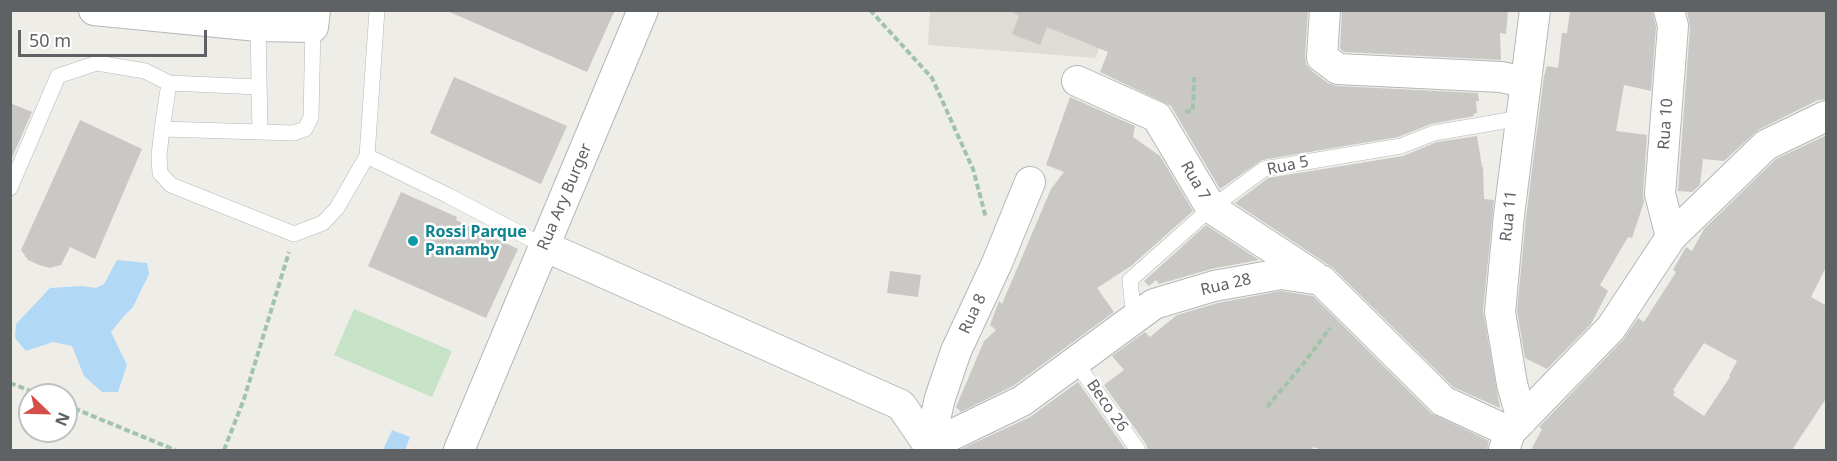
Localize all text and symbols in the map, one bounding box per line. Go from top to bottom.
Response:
scale bar [21,18,210,56]
text: 50 m [29,28,71,52]
street label: Rua 10 [1655,98,1677,150]
street label: Rua Ary Burger [534,141,596,253]
street label: Rua 5 [1265,152,1311,180]
street label: Rua 7 [1176,158,1214,204]
street label: Rua 11 [1497,189,1521,243]
place label: Rossi Parque Panamby [425,222,527,260]
marker: Rossi Parque Panamby [406,234,420,248]
street label: Rua 28 [1199,270,1253,300]
street label: Rua 8 [955,291,991,337]
street label: Beco 26 [1082,376,1132,436]
north arrow [18,383,78,443]
text: N [50,409,75,430]

